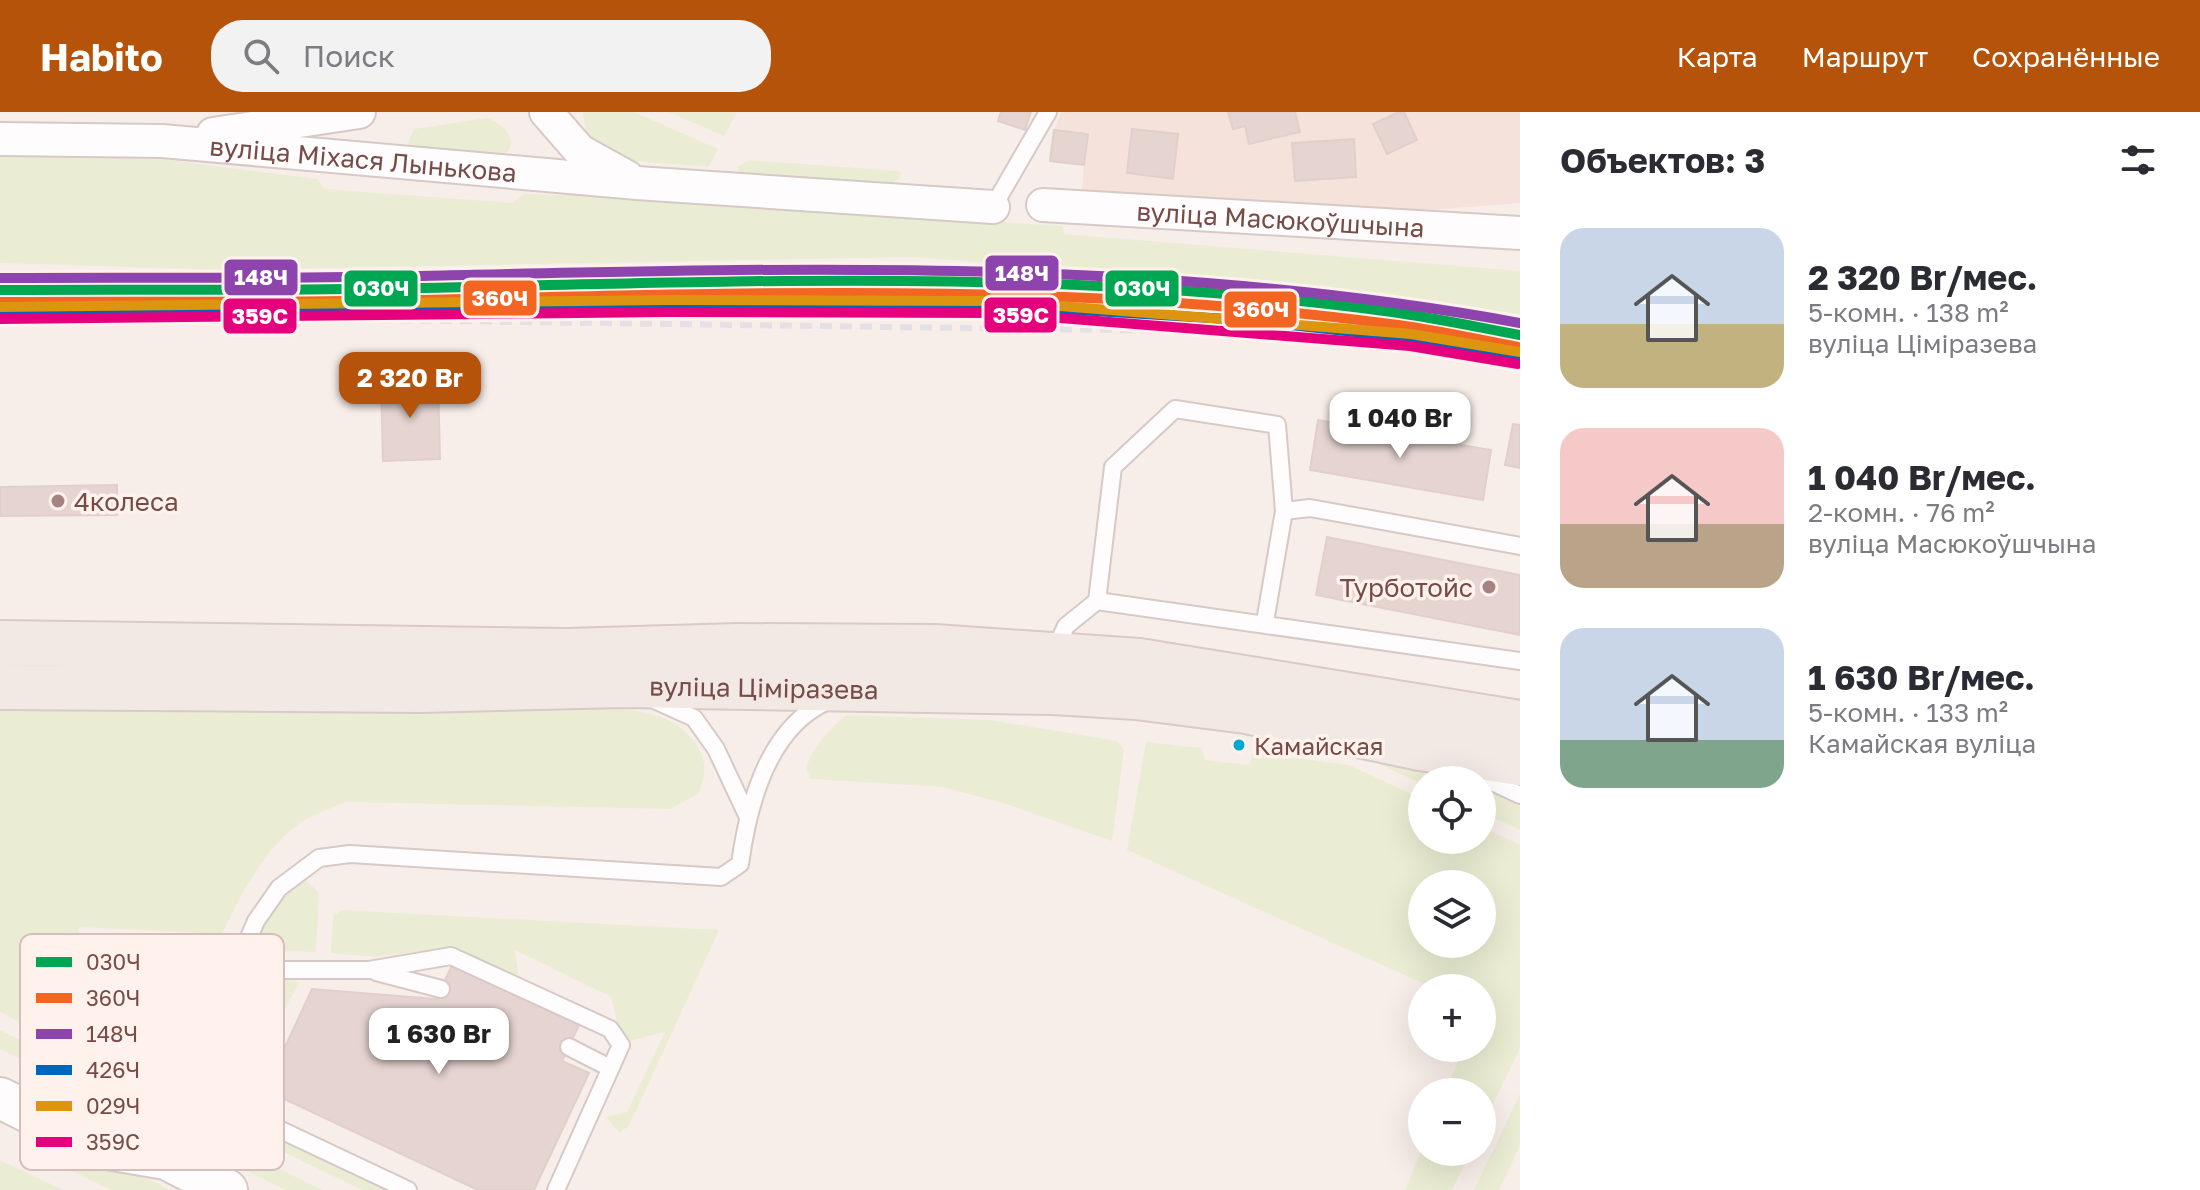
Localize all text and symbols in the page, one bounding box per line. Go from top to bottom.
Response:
search box [211,20,771,92]
text: Habito [40,34,163,79]
icon: search [239,34,283,78]
text: Поиск [303,38,395,74]
text: Карта [1677,40,1758,73]
text: Маршрут [1802,40,1928,73]
text: Сохранённые [1972,40,2160,73]
street label: вуліца Міхася Лынькова [208,130,518,188]
icon: filters [2116,138,2160,182]
text: Объектов: 3 [1560,140,1765,180]
street label: вуліца Масюкоўшчына [1136,195,1426,243]
line badge: 148Ч [984,254,1060,292]
text: 2 320 Br/мес. [1808,257,2037,297]
line badge: 148Ч [223,258,299,297]
text: 148Ч [995,259,1049,286]
icon: home [1624,260,1720,356]
text: 148Ч [234,263,288,290]
line badge: 030Ч [343,269,419,308]
line badge: 030Ч [1104,269,1180,308]
text: 030Ч [352,274,410,301]
text: 030Ч [1113,274,1171,301]
line badge: 360Ч [462,279,538,317]
text: 360Ч [472,284,528,311]
line badge: 360Ч [1223,290,1298,329]
text: 360Ч [1233,295,1289,322]
line badge: 359С [983,296,1058,334]
line badge: 359С [222,297,298,335]
text: 5-комн. · 138 m² [1808,297,2009,328]
text: 359С [993,301,1049,328]
text: 359С [232,302,288,329]
text: вуліца Ціміразева [1808,328,2037,359]
pin: 2 320 Br [327,352,493,420]
text: 2 320 Br [357,362,463,393]
pin: 1 040 Br [1317,392,1483,460]
text: 1 040 Br [1348,402,1452,433]
text: 1 040 Br/мес. [1808,457,2036,497]
icon: home [1624,460,1720,556]
place label: 4колеса [74,486,179,517]
marker: 4колеса [49,492,67,510]
text: 2-комн. · 76 m² [1808,497,1995,528]
text: вуліца Масюкоўшчына [1808,528,2096,559]
place label: Турботойс [1339,572,1473,603]
marker: Турботойс [1480,578,1498,596]
text: 1 630 Br/мес. [1808,657,2035,697]
icon: home [1624,660,1720,756]
street label: вуліца Ціміразева [649,670,879,705]
text: 5-комн. · 133 m² [1808,697,2008,728]
text: Камайская вуліца [1808,728,2036,759]
place label: Камайская [1254,731,1383,760]
marker: Камайская [1231,737,1247,753]
map controls [1408,766,1496,1166]
button: locate [1408,766,1496,854]
button: layers [1408,870,1496,958]
legend [20,934,284,1170]
text: 030Ч [86,948,141,975]
button: + [1408,974,1496,1062]
text: 360Ч [86,984,141,1011]
pin: 1 630 Br [356,1008,522,1076]
text: 1 630 Br [387,1018,491,1049]
text: 148Ч [86,1020,138,1047]
text: 426Ч [86,1056,140,1083]
button: − [1408,1078,1496,1166]
text: 029Ч [86,1092,140,1119]
text: 359С [86,1128,140,1155]

